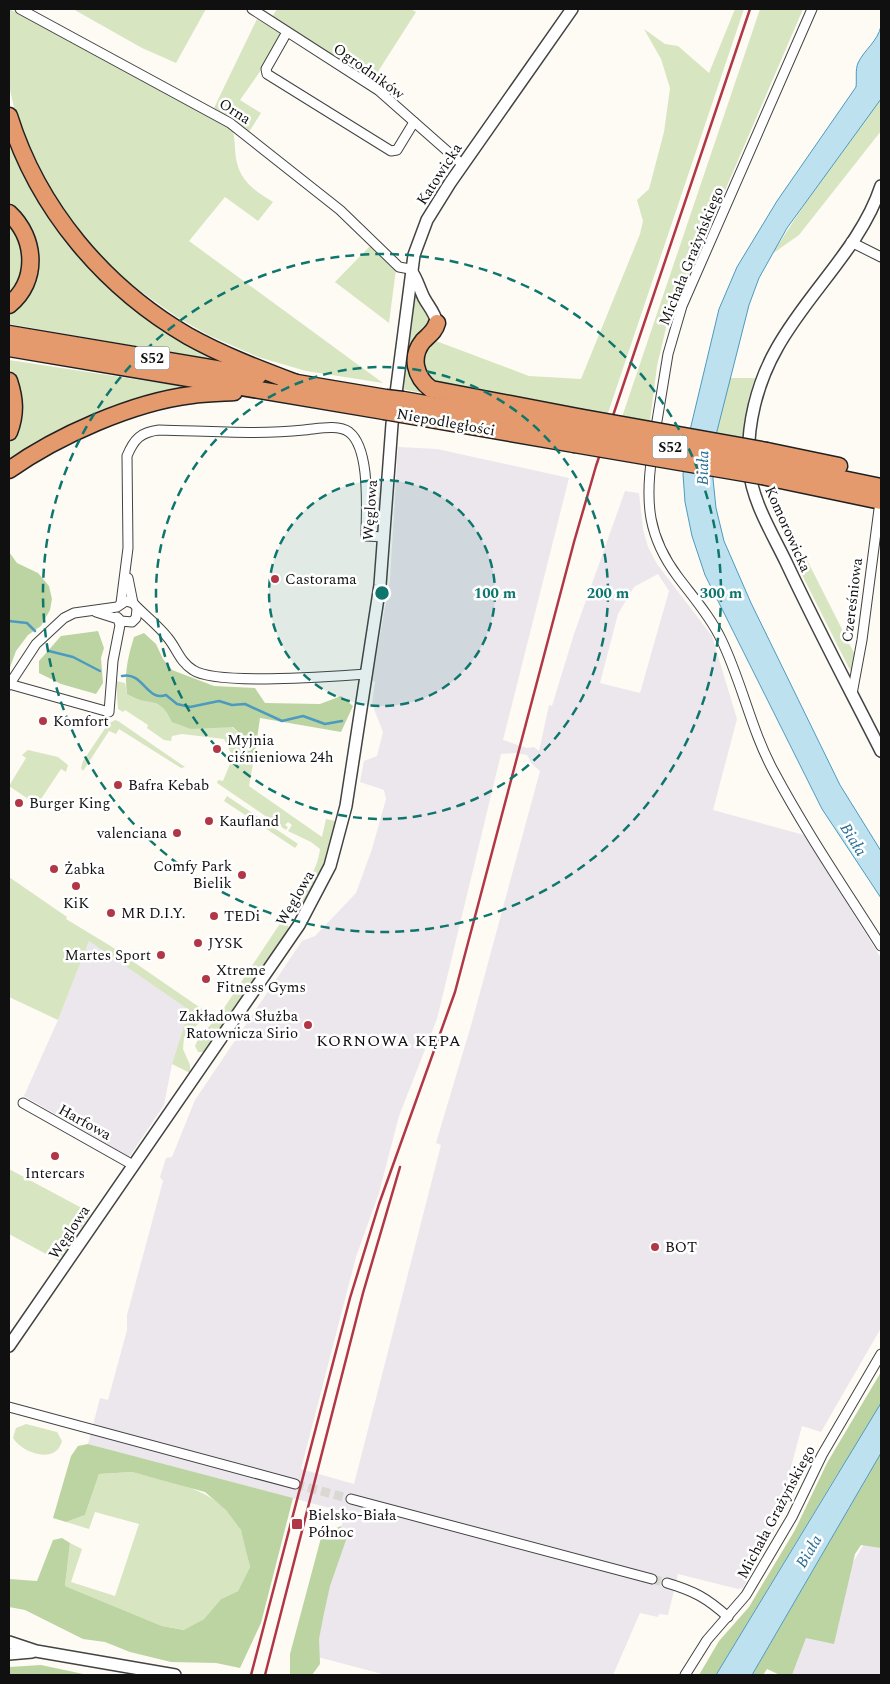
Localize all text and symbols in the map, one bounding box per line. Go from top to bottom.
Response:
street label: Ogrodników [328,38,410,106]
street label: Orna [214,92,256,131]
street label: Katowicka [411,138,468,210]
street label: Michała Grażyńskiego [653,183,730,329]
road number: S52 [134,346,170,369]
street label: Niepodległości [395,403,497,442]
road number: S52 [652,436,688,458]
water label: Biała [691,450,715,486]
street label: Węglowa [357,478,384,541]
street label: Komorowicka [758,482,817,577]
street label: Czereśniowa [836,556,869,644]
place label: Castorama [285,568,357,591]
marker: Castorama [269,573,281,585]
text: 100 m [474,582,517,605]
text: 200 m [587,582,630,605]
text: 300 m [700,582,743,605]
centre of rings [373,584,391,602]
place label: Komfort [53,710,109,733]
marker: Komfort [37,715,49,727]
place label: Myjnia ciśnieniowa 24h [227,729,334,769]
marker: Myjnia ciśnieniowa 24h [211,743,223,755]
place label: Bafra Kebab [128,774,209,797]
marker: Bafra Kebab [112,779,124,791]
place label: Burger King [29,792,110,815]
marker: Burger King [13,797,25,809]
place label: Kaufland [219,810,279,833]
marker: Kaufland [203,815,215,827]
water label: Biała [834,818,873,861]
place label: valenciana [96,822,168,845]
marker: valenciana [171,827,183,839]
place label: Comfy Park Bielik [153,855,232,895]
place label: Żabka [64,858,105,881]
marker: Żabka [48,863,60,875]
street label: Węglowa [270,866,321,930]
marker: Comfy Park Bielik [236,869,248,881]
marker: KiK [70,880,82,892]
place label: KiK [63,892,89,915]
place label: MR D.I.Y. [121,902,186,925]
place label: TEDi [224,905,260,928]
marker: MR D.I.Y. [105,907,117,919]
marker: TEDi [208,910,220,922]
place label: JYSK [208,932,243,955]
marker: JYSK [192,937,204,949]
place label: Martes Sport [65,944,151,967]
marker: Martes Sport [155,949,167,961]
place label: Xtreme Fitness Gyms [216,959,306,999]
marker: Xtreme Fitness Gyms [200,973,212,985]
place label: Zakładowa Służba Ratownicza Sirio [179,1005,299,1045]
marker: Zakładowa Służba Ratownicza Sirio [302,1019,314,1031]
district label: KORNOWA KĘPA [316,1029,462,1053]
street label: Harfowa [54,1098,116,1147]
marker: Intercars [49,1150,61,1162]
place label: Intercars [25,1162,85,1185]
street label: Węglowa [43,1200,96,1264]
place label: BOT [665,1236,697,1259]
marker: BOT [649,1241,661,1253]
street label: Michała Grażyńskiego [731,1441,821,1583]
place label: Bielsko-Biała Północ [308,1504,397,1544]
marker: Bielsko-Biała Północ [290,1517,304,1531]
water label: Biała [790,1530,828,1573]

